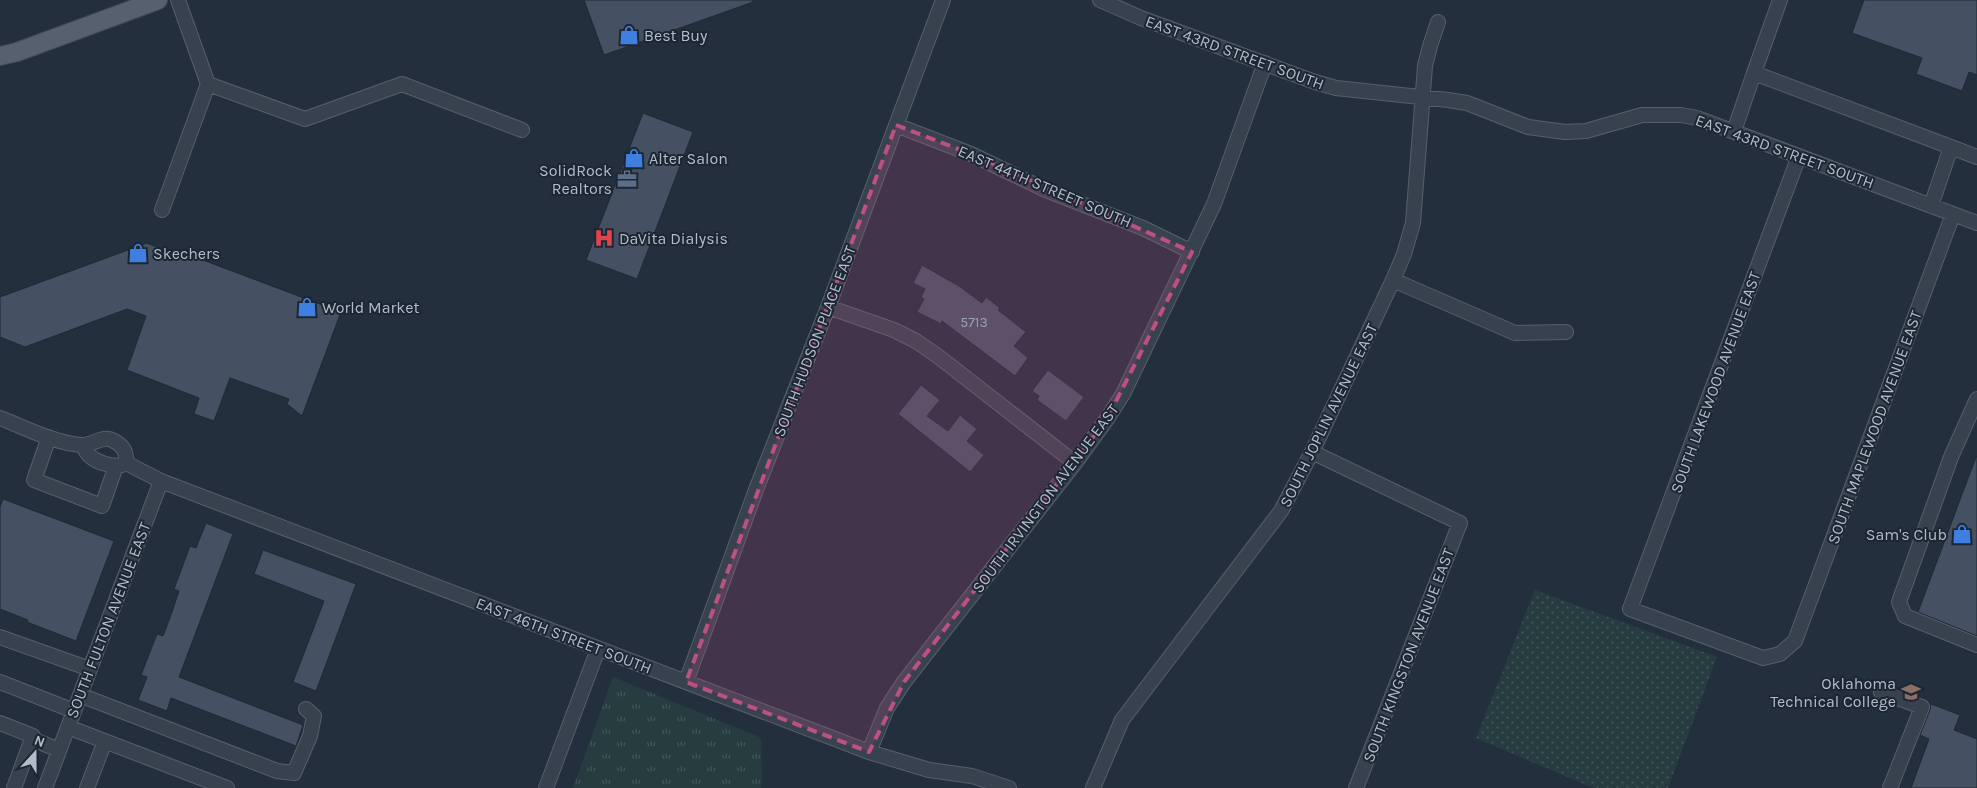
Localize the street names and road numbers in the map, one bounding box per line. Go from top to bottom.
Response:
street label: EAST 43RD STREET SOUTH [1143,11,1327,94]
street label: EAST 43RD STREET SOUTH [1693,110,1877,193]
street label: EAST 44TH STREET SOUTH [955,141,1134,232]
street label: SOUTH HUDSON PLACE EAST [769,243,860,440]
street label: SOUTH LAKEWOOD AVENUE EAST [1666,269,1764,496]
street label: SOUTH MAPLEWOOD AVENUE EAST [1823,308,1926,547]
street label: SOUTH JOPLIN AVENUE EAST [1276,320,1381,510]
street label: SOUTH IRVINGTON AVENUE EAST [968,400,1123,597]
street label: SOUTH FULTON AVENUE EAST [62,520,155,721]
street label: SOUTH KINGSTON AVENUE EAST [1359,545,1458,765]
street label: EAST 46TH STREET SOUTH [473,593,654,678]

